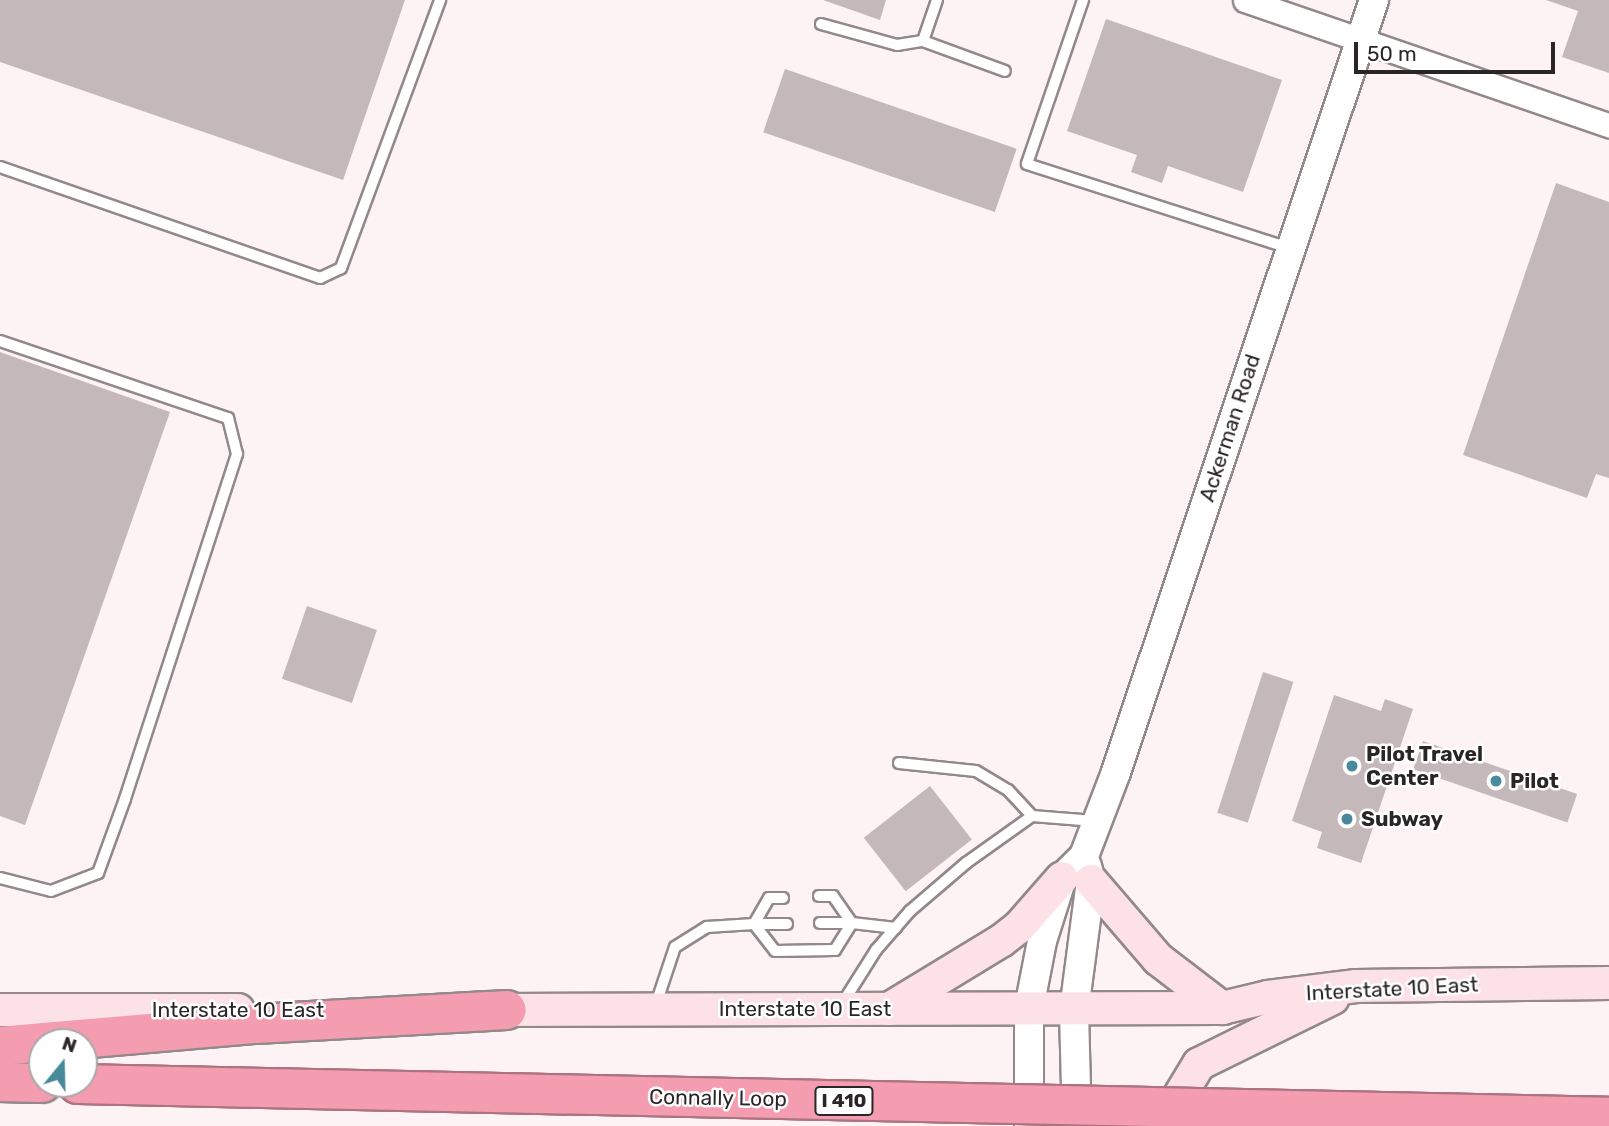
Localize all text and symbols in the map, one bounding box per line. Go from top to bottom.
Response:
scale bar [1357,28,1558,72]
text: 50 m [1367,41,1417,66]
street label: Ackerman Road [1194,351,1266,505]
place label: Pilot Travel Center [1366,741,1483,791]
marker: Pilot Travel Center [1344,758,1360,774]
place label: Pilot [1510,768,1559,794]
marker: Pilot [1488,773,1504,789]
place label: Subway [1361,806,1443,832]
marker: Subway [1339,811,1355,827]
street label: Interstate 10 East [1305,972,1479,1006]
street label: Interstate 10 East [719,996,891,1022]
street label: Interstate 10 East [152,997,324,1023]
north arrow [28,1028,98,1098]
text: N [59,1031,80,1058]
street label: Connally Loop [649,1084,787,1112]
road number: I 410 [814,1086,874,1116]

